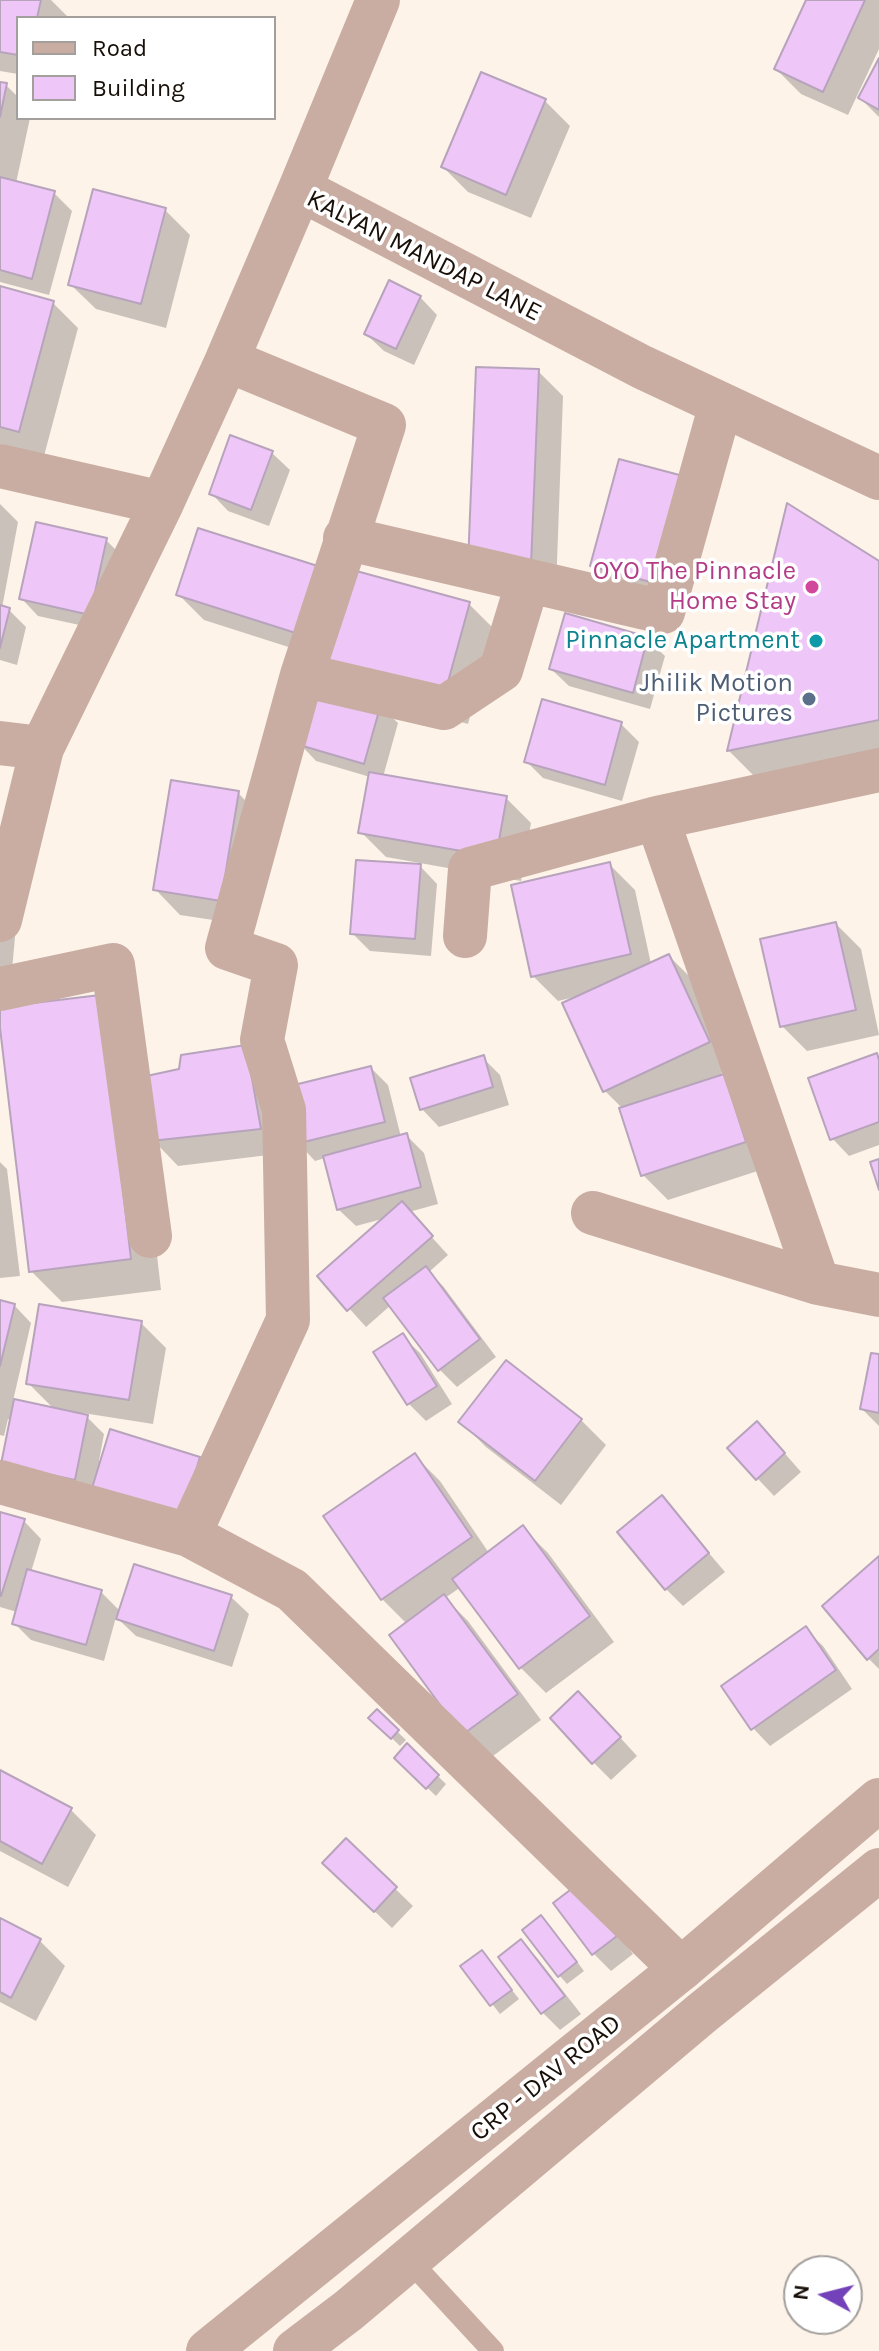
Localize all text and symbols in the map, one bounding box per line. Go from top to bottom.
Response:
legend [16,16,276,120]
text: Road [92,34,147,62]
text: Building [92,74,185,102]
street label: KALYAN MANDAP LANE [301,183,547,329]
place label: OYO The Pinnacle Home Stay [593,556,796,618]
marker: OYO The Pinnacle Home Stay [803,578,821,596]
place label: Pinnacle Apartment [565,625,800,657]
marker: Pinnacle Apartment [807,632,825,650]
place label: Jhilik Motion Pictures [640,668,793,730]
marker: Jhilik Motion Pictures [800,690,818,708]
street label: CRP - DAV ROAD [464,2008,628,2148]
north arrow [783,2255,863,2335]
text: N [787,2283,815,2302]

